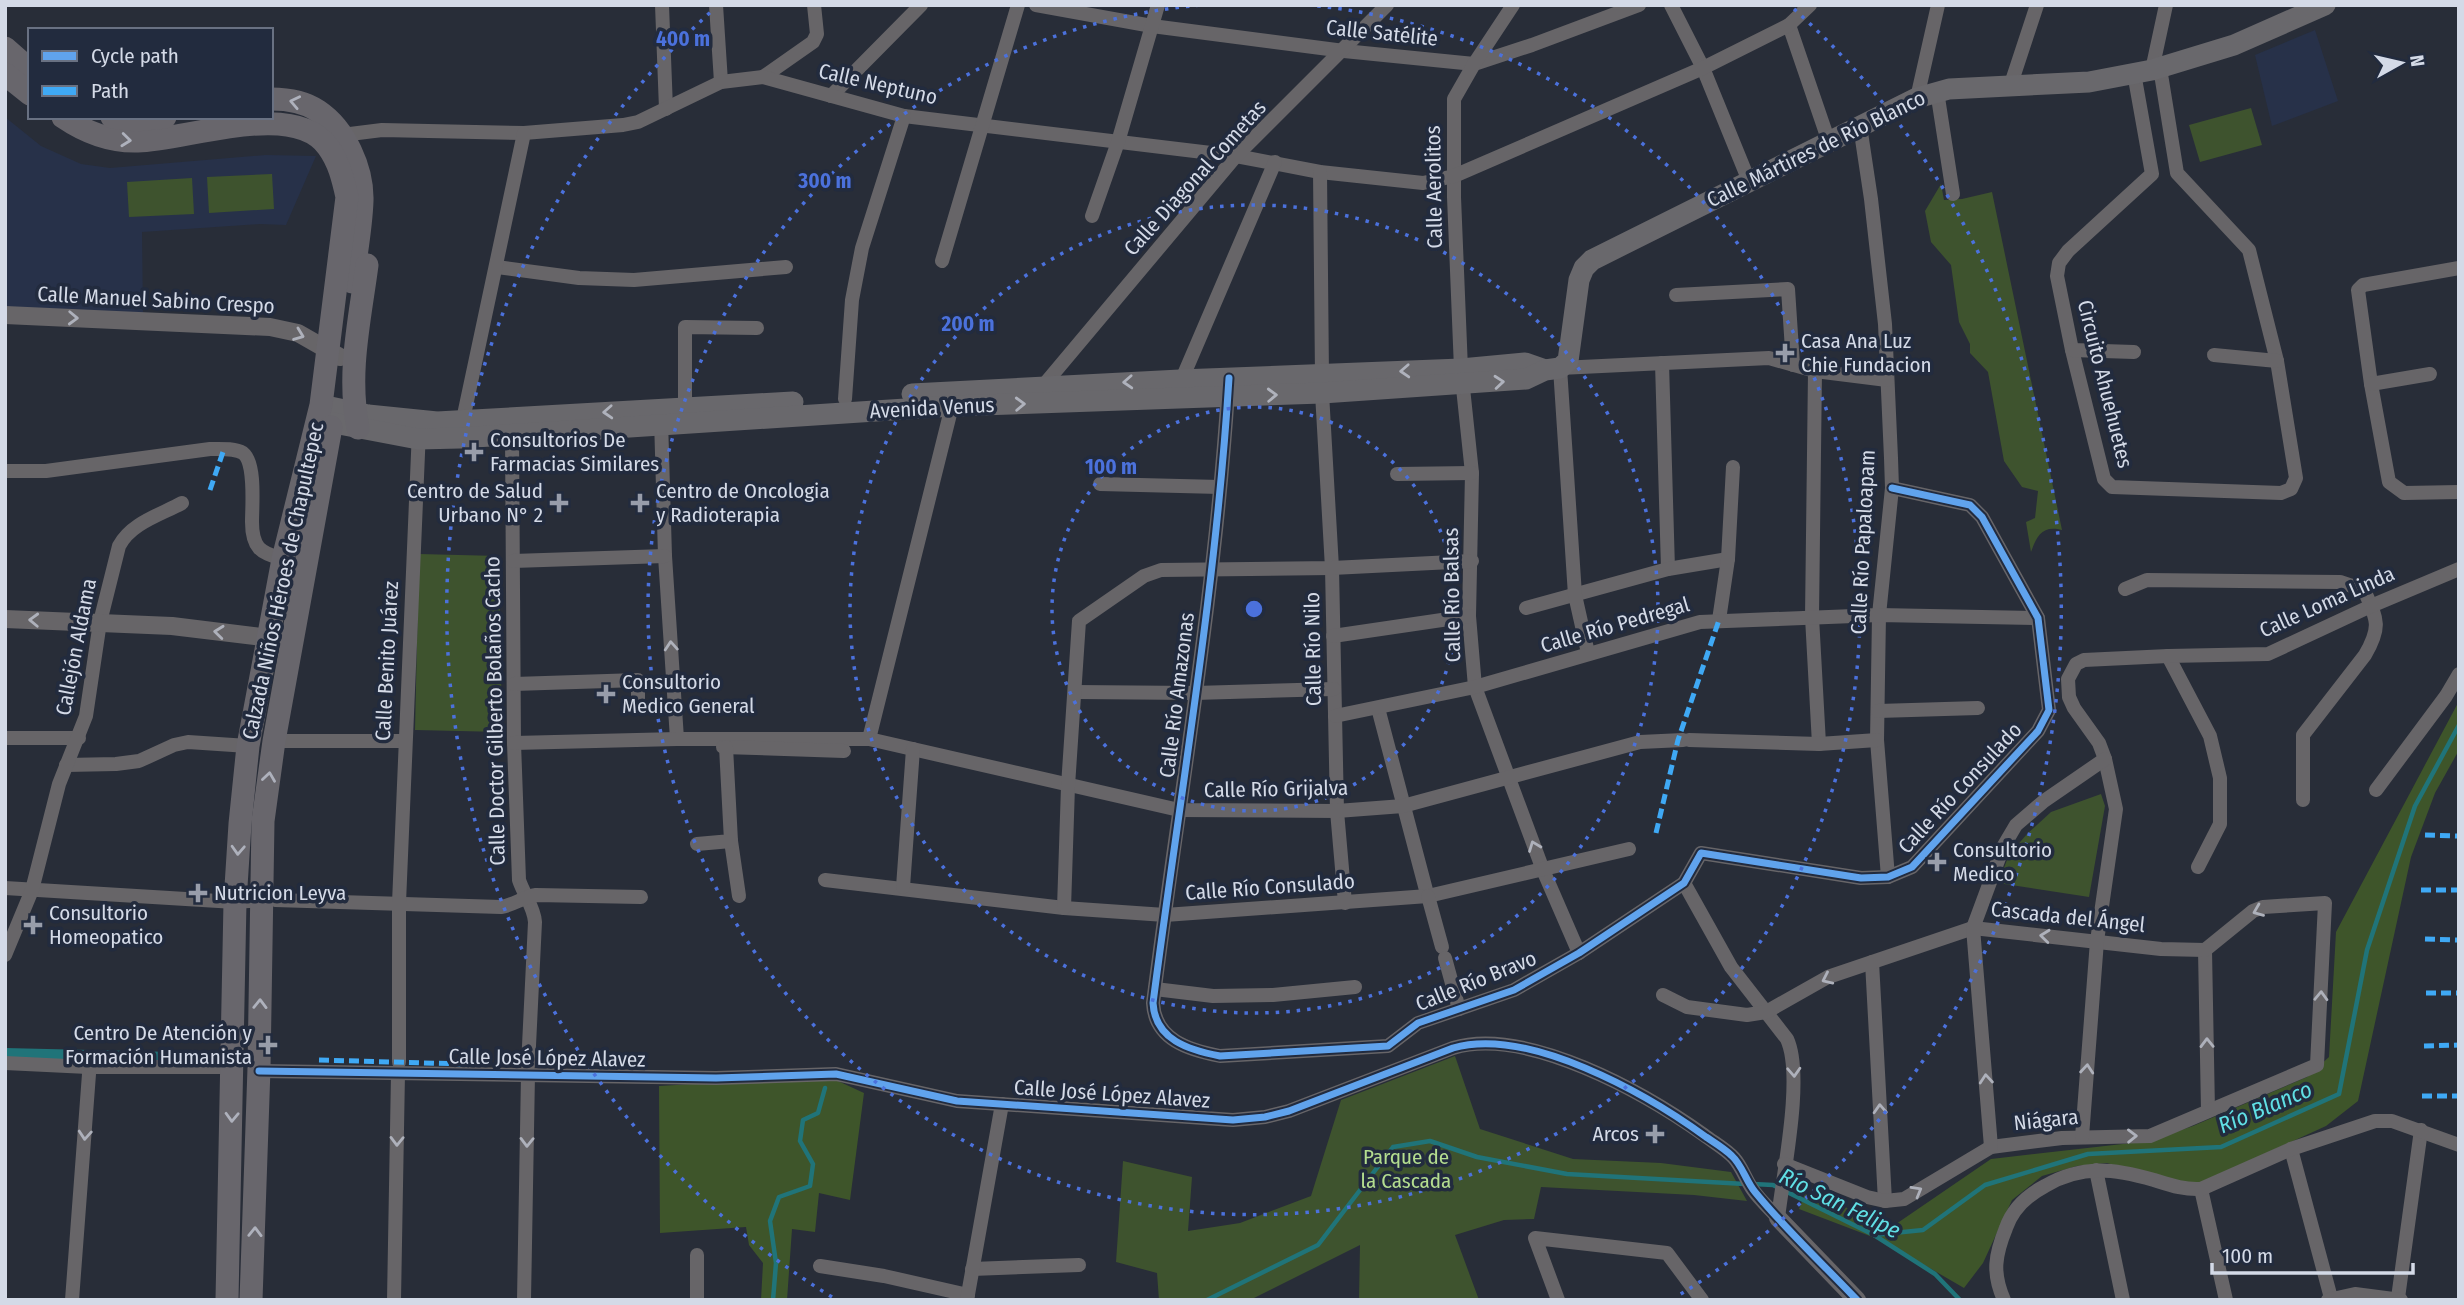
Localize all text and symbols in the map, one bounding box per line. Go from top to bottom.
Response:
street label: Calle Satélite [1325,14,1439,52]
text: 400 m [656,26,710,52]
legend [28,28,273,119]
north arrow [2366,28,2436,98]
text: Cycle path [91,43,179,69]
text: N [2405,53,2430,68]
street label: Calle Neptuno [816,58,940,110]
text: Path [91,78,129,104]
street label: Calle Mártires de Río Blanco [1703,85,1929,213]
street label: Calle Diagonal Cometas [1118,95,1272,261]
one-way arrow [289,96,301,111]
street label: Calle Aerolitos [1420,125,1448,249]
one-way arrow [120,132,131,147]
text: 300 m [797,168,852,194]
street label: Calle Manuel Sabino Crespo [37,281,275,319]
street label: Circuito Ahuehuetes [2072,297,2138,471]
one-way arrow [68,311,79,326]
text: 200 m [940,311,995,337]
one-way arrow [293,327,305,341]
place label: Casa Ana Luz Chie Fundacion [1801,328,1932,378]
marker: Casa Ana Luz Chie Fundacion [1775,343,1795,363]
one-way arrow [1399,364,1410,379]
one-way arrow [1123,375,1134,390]
one-way arrow [1494,375,1505,390]
one-way arrow [1267,388,1278,403]
street label: Avenida Venus [869,392,995,424]
one-way arrow [1015,397,1026,412]
one-way arrow [602,404,613,419]
street label: Calzada Niños Héroes de Chapultepec [237,420,329,742]
place label: Consultorios De Farmacias Similares [490,427,659,477]
marker: Consultorios De Farmacias Similares [464,442,484,462]
street label: Calle Río Papaloapam [1845,449,1881,635]
text: 100 m [1085,454,1137,480]
place label: Centro de Salud Urbano N° 2 [407,478,543,528]
place label: Centro de Oncologia y Radioterapia [656,478,830,528]
marker: Centro de Salud Urbano N° 2 [549,493,569,513]
marker: Centro de Oncologia y Radioterapia [630,493,650,513]
street label: Calle Río Balsas [1438,527,1466,663]
street label: Calle Doctor Gilberto Bolaños Cacho [479,556,511,866]
street label: Calle Loma Linda [2255,561,2399,643]
street label: Callejón Aldama [50,576,102,718]
street label: Calle Benito Juárez [370,580,404,742]
street label: Calle Río Pedregal [1538,591,1693,659]
street label: Calle Río Nilo [1299,592,1327,706]
centre of rings [1242,597,1266,621]
street label: Calle Río Amazonas [1154,611,1200,779]
one-way arrow [28,612,39,627]
one-way arrow [213,624,225,639]
one-way arrow [664,640,679,651]
place label: Consultorio Medico General [622,669,755,719]
marker: Consultorio Medico General [596,684,616,704]
street label: Calle Río Consulado [1893,717,2027,859]
one-way arrow [262,771,277,783]
street label: Calle Río Grijalva [1204,775,1348,803]
place label: Consultorio Medico [1953,837,2052,887]
one-way arrow [1528,840,1542,852]
one-way arrow [231,845,246,856]
marker: Consultorio Medico [1927,852,1947,872]
street label: Calle Río Consulado [1184,868,1356,906]
place label: Nutricion Leyva [214,880,346,906]
marker: Nutricion Leyva [188,883,208,903]
street label: Cascada del Ángel [1990,896,2147,938]
place label: Consultorio Homeopatico [49,900,163,950]
one-way arrow [2253,902,2265,916]
marker: Consultorio Homeopatico [23,915,43,935]
one-way arrow [2039,928,2051,943]
street label: Calle Río Bravo [1412,945,1540,1017]
one-way arrow [1821,971,1834,985]
one-way arrow [2314,991,2329,1002]
one-way arrow [252,998,268,1009]
place label: Centro De Atención y Formación Humanista [65,1020,253,1070]
marker: Centro De Atención y Formación Humanista [258,1035,278,1055]
one-way arrow [2199,1037,2214,1048]
street label: Calle José López Alavez [448,1043,646,1073]
one-way arrow [2079,1063,2094,1074]
one-way arrow [1786,1067,1801,1078]
one-way arrow [1979,1073,1994,1084]
street label: Calle José López Alavez [1013,1074,1211,1114]
water label: Río Blanco [2214,1075,2316,1139]
one-way arrow [1873,1103,1888,1114]
street label: Niágara [2012,1104,2080,1136]
one-way arrow [225,1112,240,1123]
place label: Arcos [1593,1121,1639,1147]
marker: Arcos [1645,1124,1665,1144]
one-way arrow [2127,1128,2138,1144]
one-way arrow [78,1130,93,1141]
one-way arrow [389,1137,405,1147]
one-way arrow [519,1137,535,1148]
park label: Parque de la Cascada [1361,1144,1451,1194]
water label: Río San Felipe [1775,1162,1905,1244]
one-way arrow [1910,1186,1922,1199]
one-way arrow [247,1226,262,1237]
scale bar [2212,1232,2413,1276]
text: 100 m [2222,1243,2273,1269]

